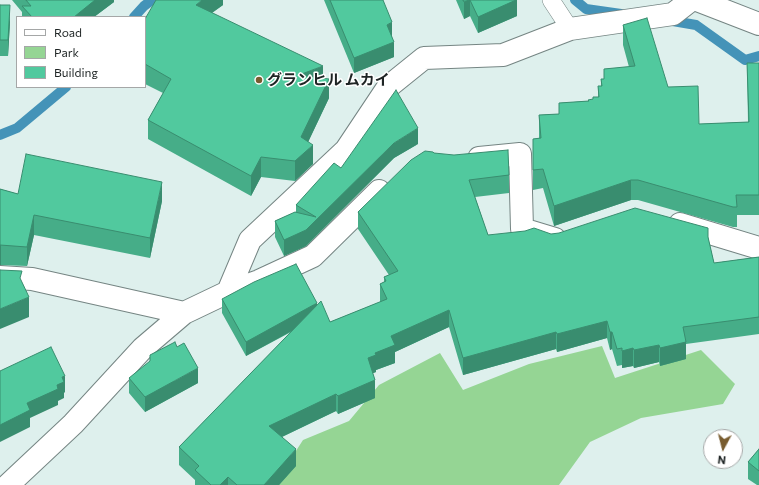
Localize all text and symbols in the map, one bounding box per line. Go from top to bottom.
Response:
legend [16,16,146,88]
text: Road [54,25,82,39]
text: Park [54,45,79,59]
text: Building [54,65,98,79]
place label: グランヒル ムカイ [267,71,390,89]
marker: グランヒル ムカイ [254,75,264,85]
north arrow [703,429,743,469]
text: N [717,453,727,467]

